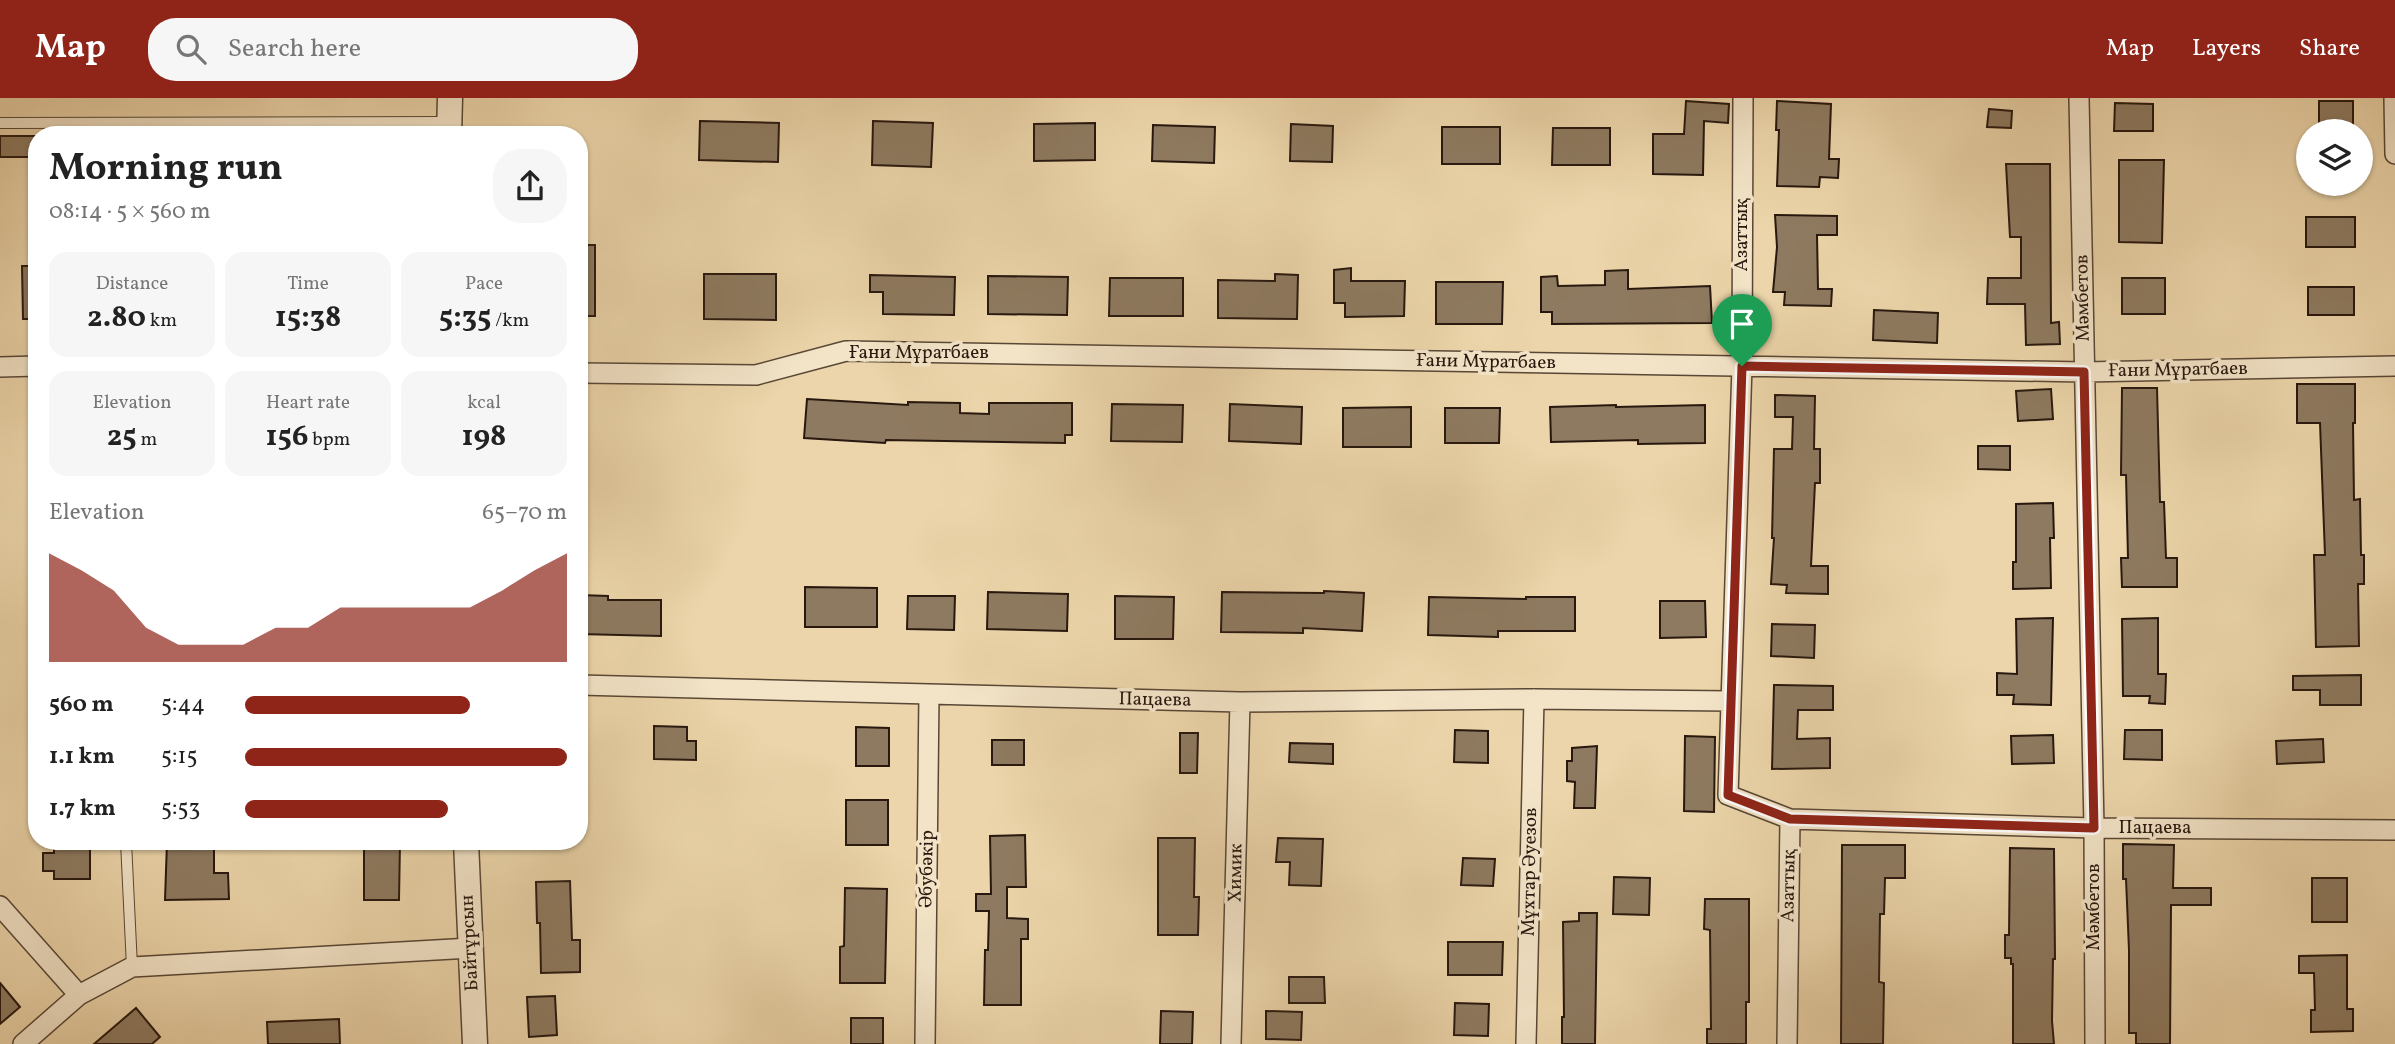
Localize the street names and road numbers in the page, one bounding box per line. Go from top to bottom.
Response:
street label: Азаттық [1729,198,1755,271]
street label: Мәмбетов [2069,254,2097,342]
street label: Ғани Мұратбаев [849,340,989,366]
street label: Ғани Мұратбаев [1416,348,1556,376]
street label: Ғани Мұратбаев [2108,356,2248,384]
street label: Пацаева [1118,686,1192,714]
street label: Мұхтар Әуезов [1516,807,1544,937]
street label: Пацаева [2119,815,2191,841]
street label: Әбубәкір [913,830,941,908]
street label: Химик [1222,843,1250,903]
street label: Азаттық [1775,848,1803,923]
street label: Мәмбетов [2081,863,2107,951]
street label: Байтұрсын [454,894,486,992]

